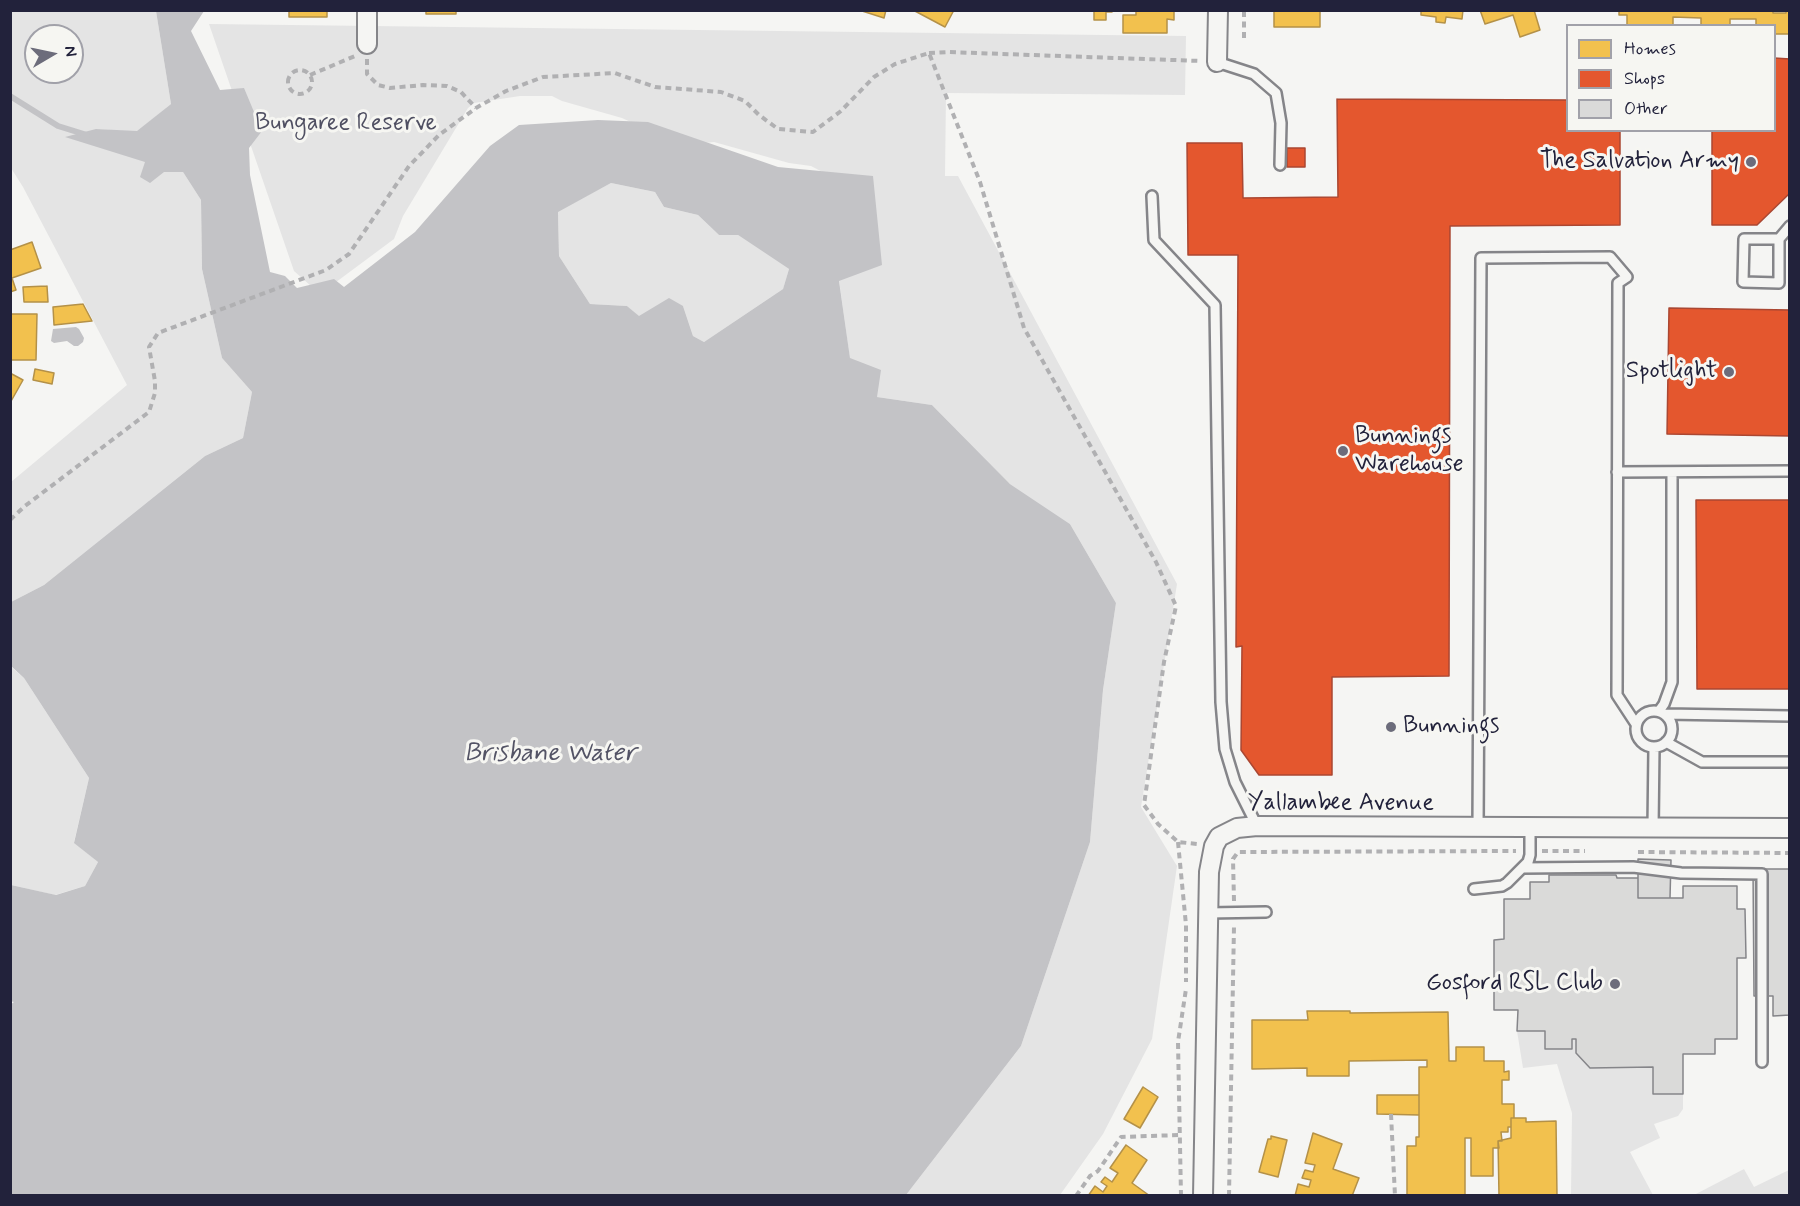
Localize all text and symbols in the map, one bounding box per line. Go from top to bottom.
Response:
north arrow [24,24,84,84]
legend [1566,24,1776,132]
text: Homes [1624,37,1676,61]
text: N [59,45,82,58]
text: Shops [1624,67,1665,91]
text: Other [1624,97,1668,121]
park label: Bungaree Reserve [255,110,437,138]
place label: The Salvation Army [1540,148,1739,176]
marker: The Salvation Army [1744,155,1758,169]
place label: Spotlight [1626,358,1717,386]
marker: Spotlight [1722,365,1736,379]
place label: Bunnings Warehouse [1355,423,1464,479]
marker: Bunnings Warehouse [1336,444,1350,458]
place label: Bunnings [1403,713,1499,741]
marker: Bunnings [1384,720,1398,734]
water label: Brisbane Water [464,739,636,771]
street label: Yallambee Avenue [1248,790,1434,818]
place label: Gosford RSL Club [1426,970,1603,998]
marker: Gosford RSL Club [1608,977,1622,991]

